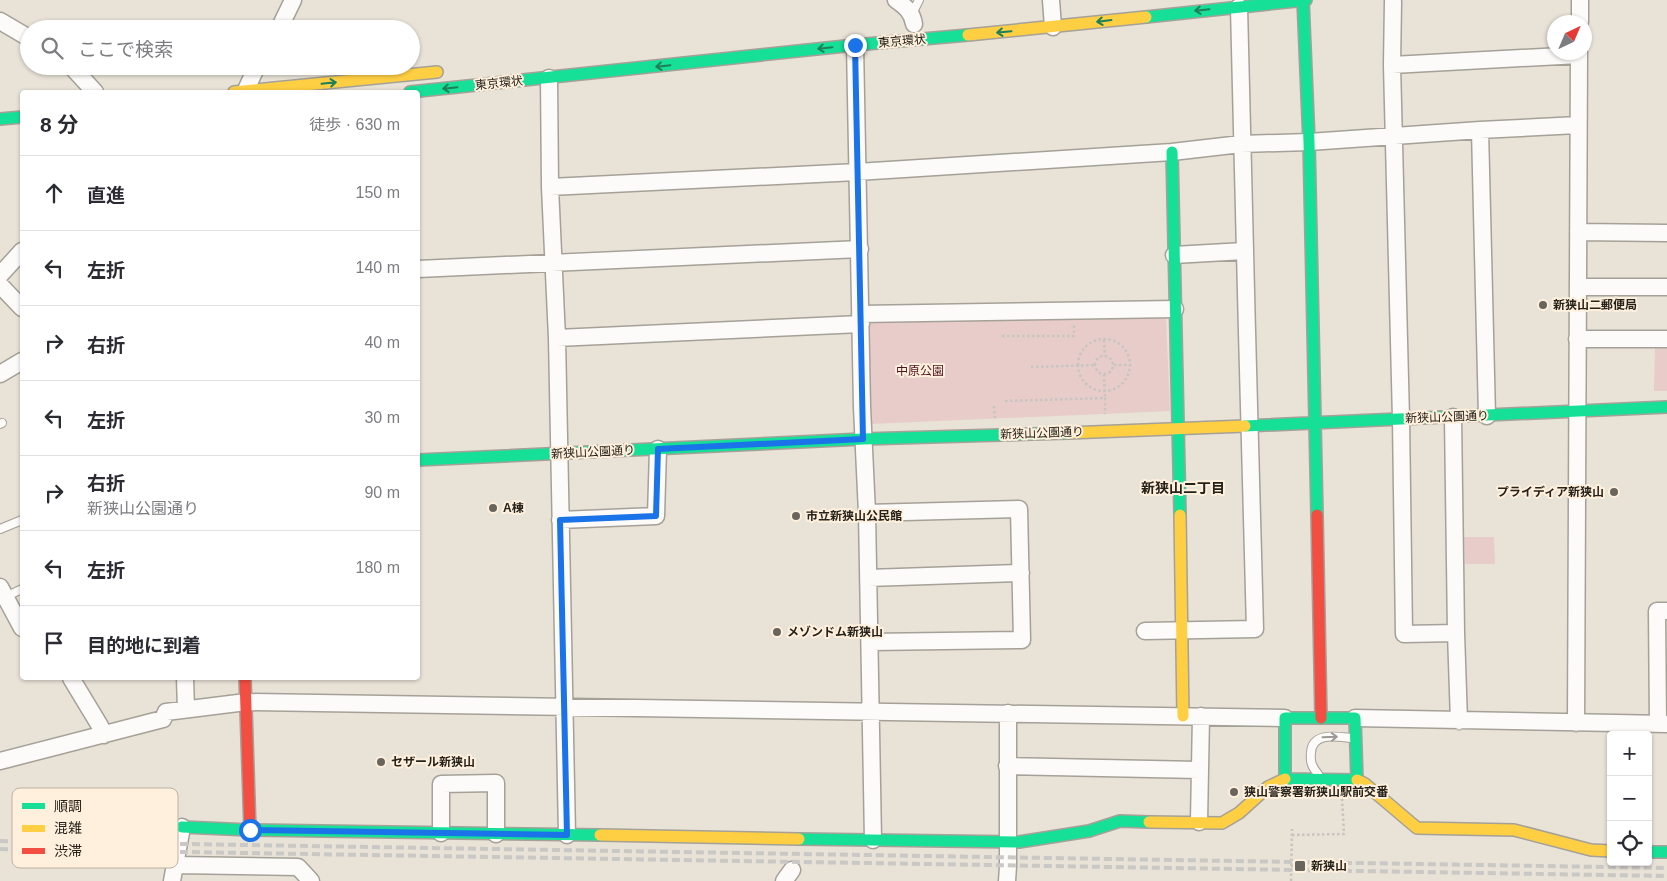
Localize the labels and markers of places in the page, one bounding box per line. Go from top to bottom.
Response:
place label: 新狭山二郵便局 [1553,298,1637,312]
marker: 新狭山二郵便局 [1537,299,1549,311]
place label: プライディア新狭山 [1497,485,1604,499]
marker: プライディア新狭山 [1608,486,1620,498]
place label: A棟 [503,501,524,515]
marker: A棟 [487,502,499,514]
place label: 市立新狭山公民館 [806,509,902,523]
marker: 市立新狭山公民館 [790,510,802,522]
place label: メゾンドム新狭山 [787,625,883,639]
marker: メゾンドム新狭山 [771,626,783,638]
place label: セザール新狭山 [391,755,475,769]
marker: セザール新狭山 [375,756,387,768]
place label: 狭山警察署新狭山駅前交番 [1244,785,1389,799]
marker: 狭山警察署新狭山駅前交番 [1228,786,1240,798]
marker: 新狭山 [1293,859,1307,873]
place label: 新狭山 [1311,859,1347,873]

